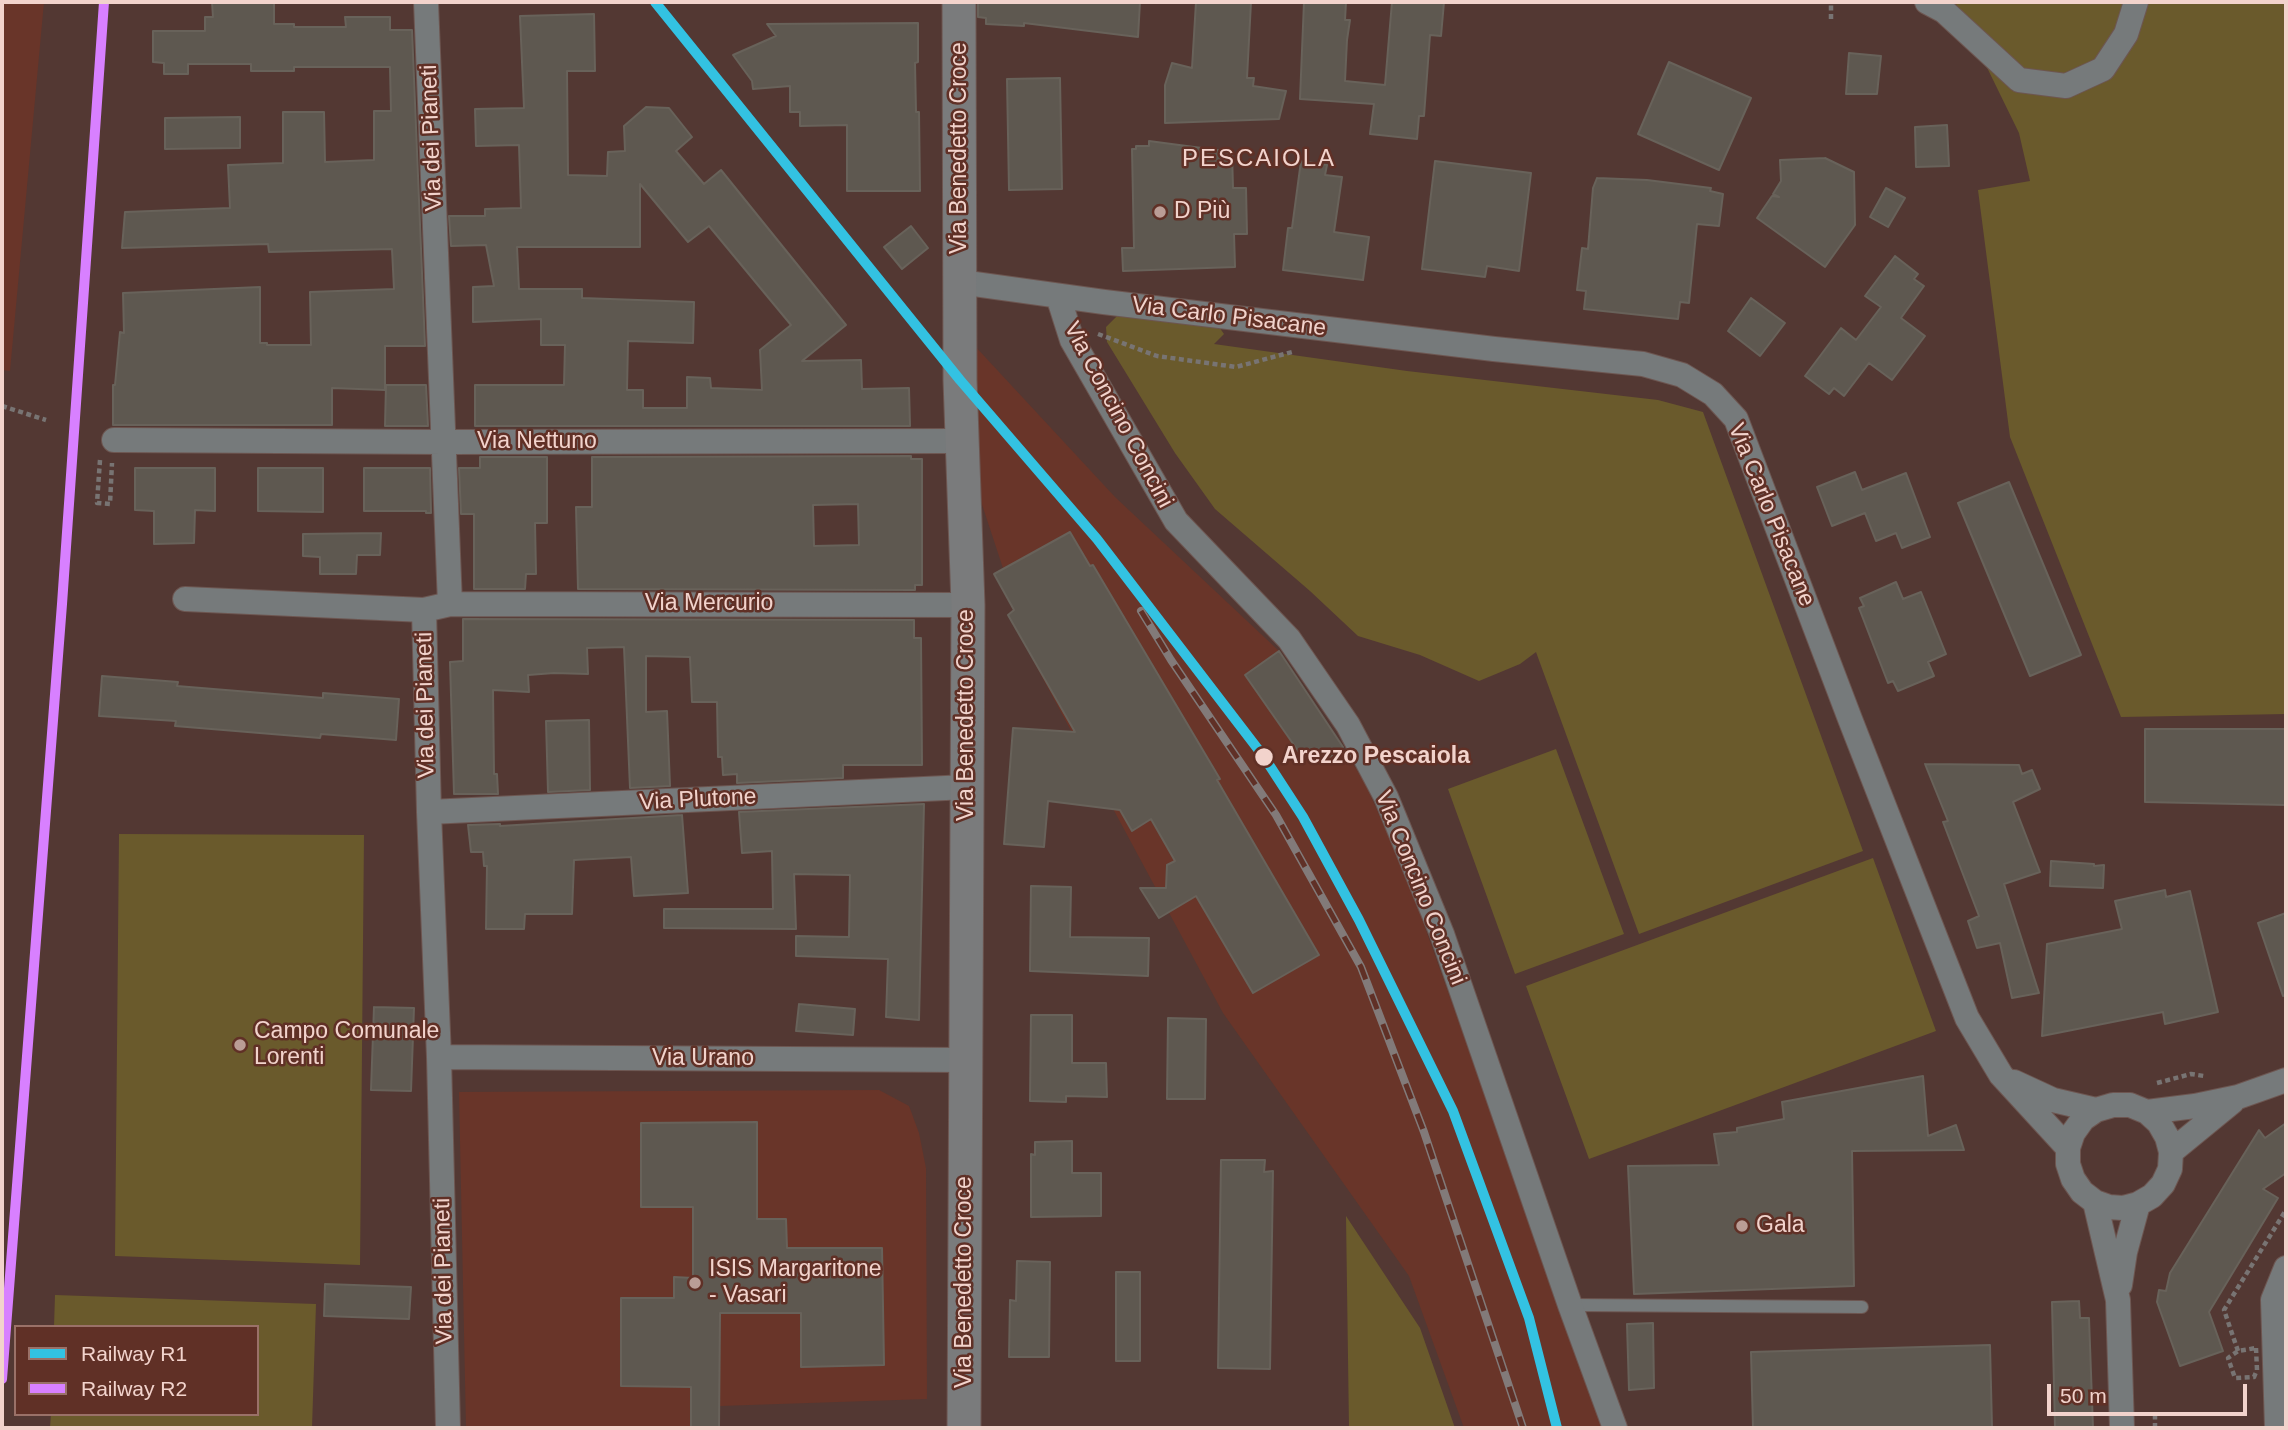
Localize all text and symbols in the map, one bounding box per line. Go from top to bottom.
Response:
street label: Via Benedetto Croce [946,42,974,254]
street label: Via dei Pianeti [416,64,448,212]
district label: PESCAIOLA [1183,145,1335,173]
place label: D Più [1174,198,1230,226]
marker: D Più [1152,204,1168,220]
street label: Via Carlo Pisacane [1130,291,1328,343]
street label: Via Concino Concini [1057,317,1179,513]
street label: Via Carlo Pisacane [1722,419,1820,611]
street label: Via Nettuno [477,428,597,456]
street label: Via Mercurio [645,590,773,618]
street label: Via Benedetto Croce [953,609,981,821]
street label: Via dei Pianeti [411,631,441,779]
place label: Arezzo Pescaiola [1282,743,1470,771]
marker: Arezzo Pescaiola [1253,746,1275,768]
street label: Via Plutone [639,783,757,817]
street label: Via Concino Concini [1368,787,1472,989]
place label: Campo Comunale Lorenti [254,1018,439,1072]
marker: Campo Comunale Lorenti [232,1037,248,1053]
street label: Via Urano [652,1045,754,1073]
street label: Via Benedetto Croce [951,1176,979,1388]
street label: Via dei Pianeti [429,1197,459,1345]
place label: Gala [1756,1212,1805,1240]
marker: Gala [1734,1218,1750,1234]
place label: ISIS Margaritone - Vasari [709,1256,882,1310]
marker: ISIS Margaritone - Vasari [687,1275,703,1291]
legend [14,1325,259,1416]
text: Railway R1 [81,1342,187,1365]
scale bar [2050,1370,2250,1414]
text: Railway R2 [81,1377,187,1400]
text: 50 m [2060,1384,2107,1407]

